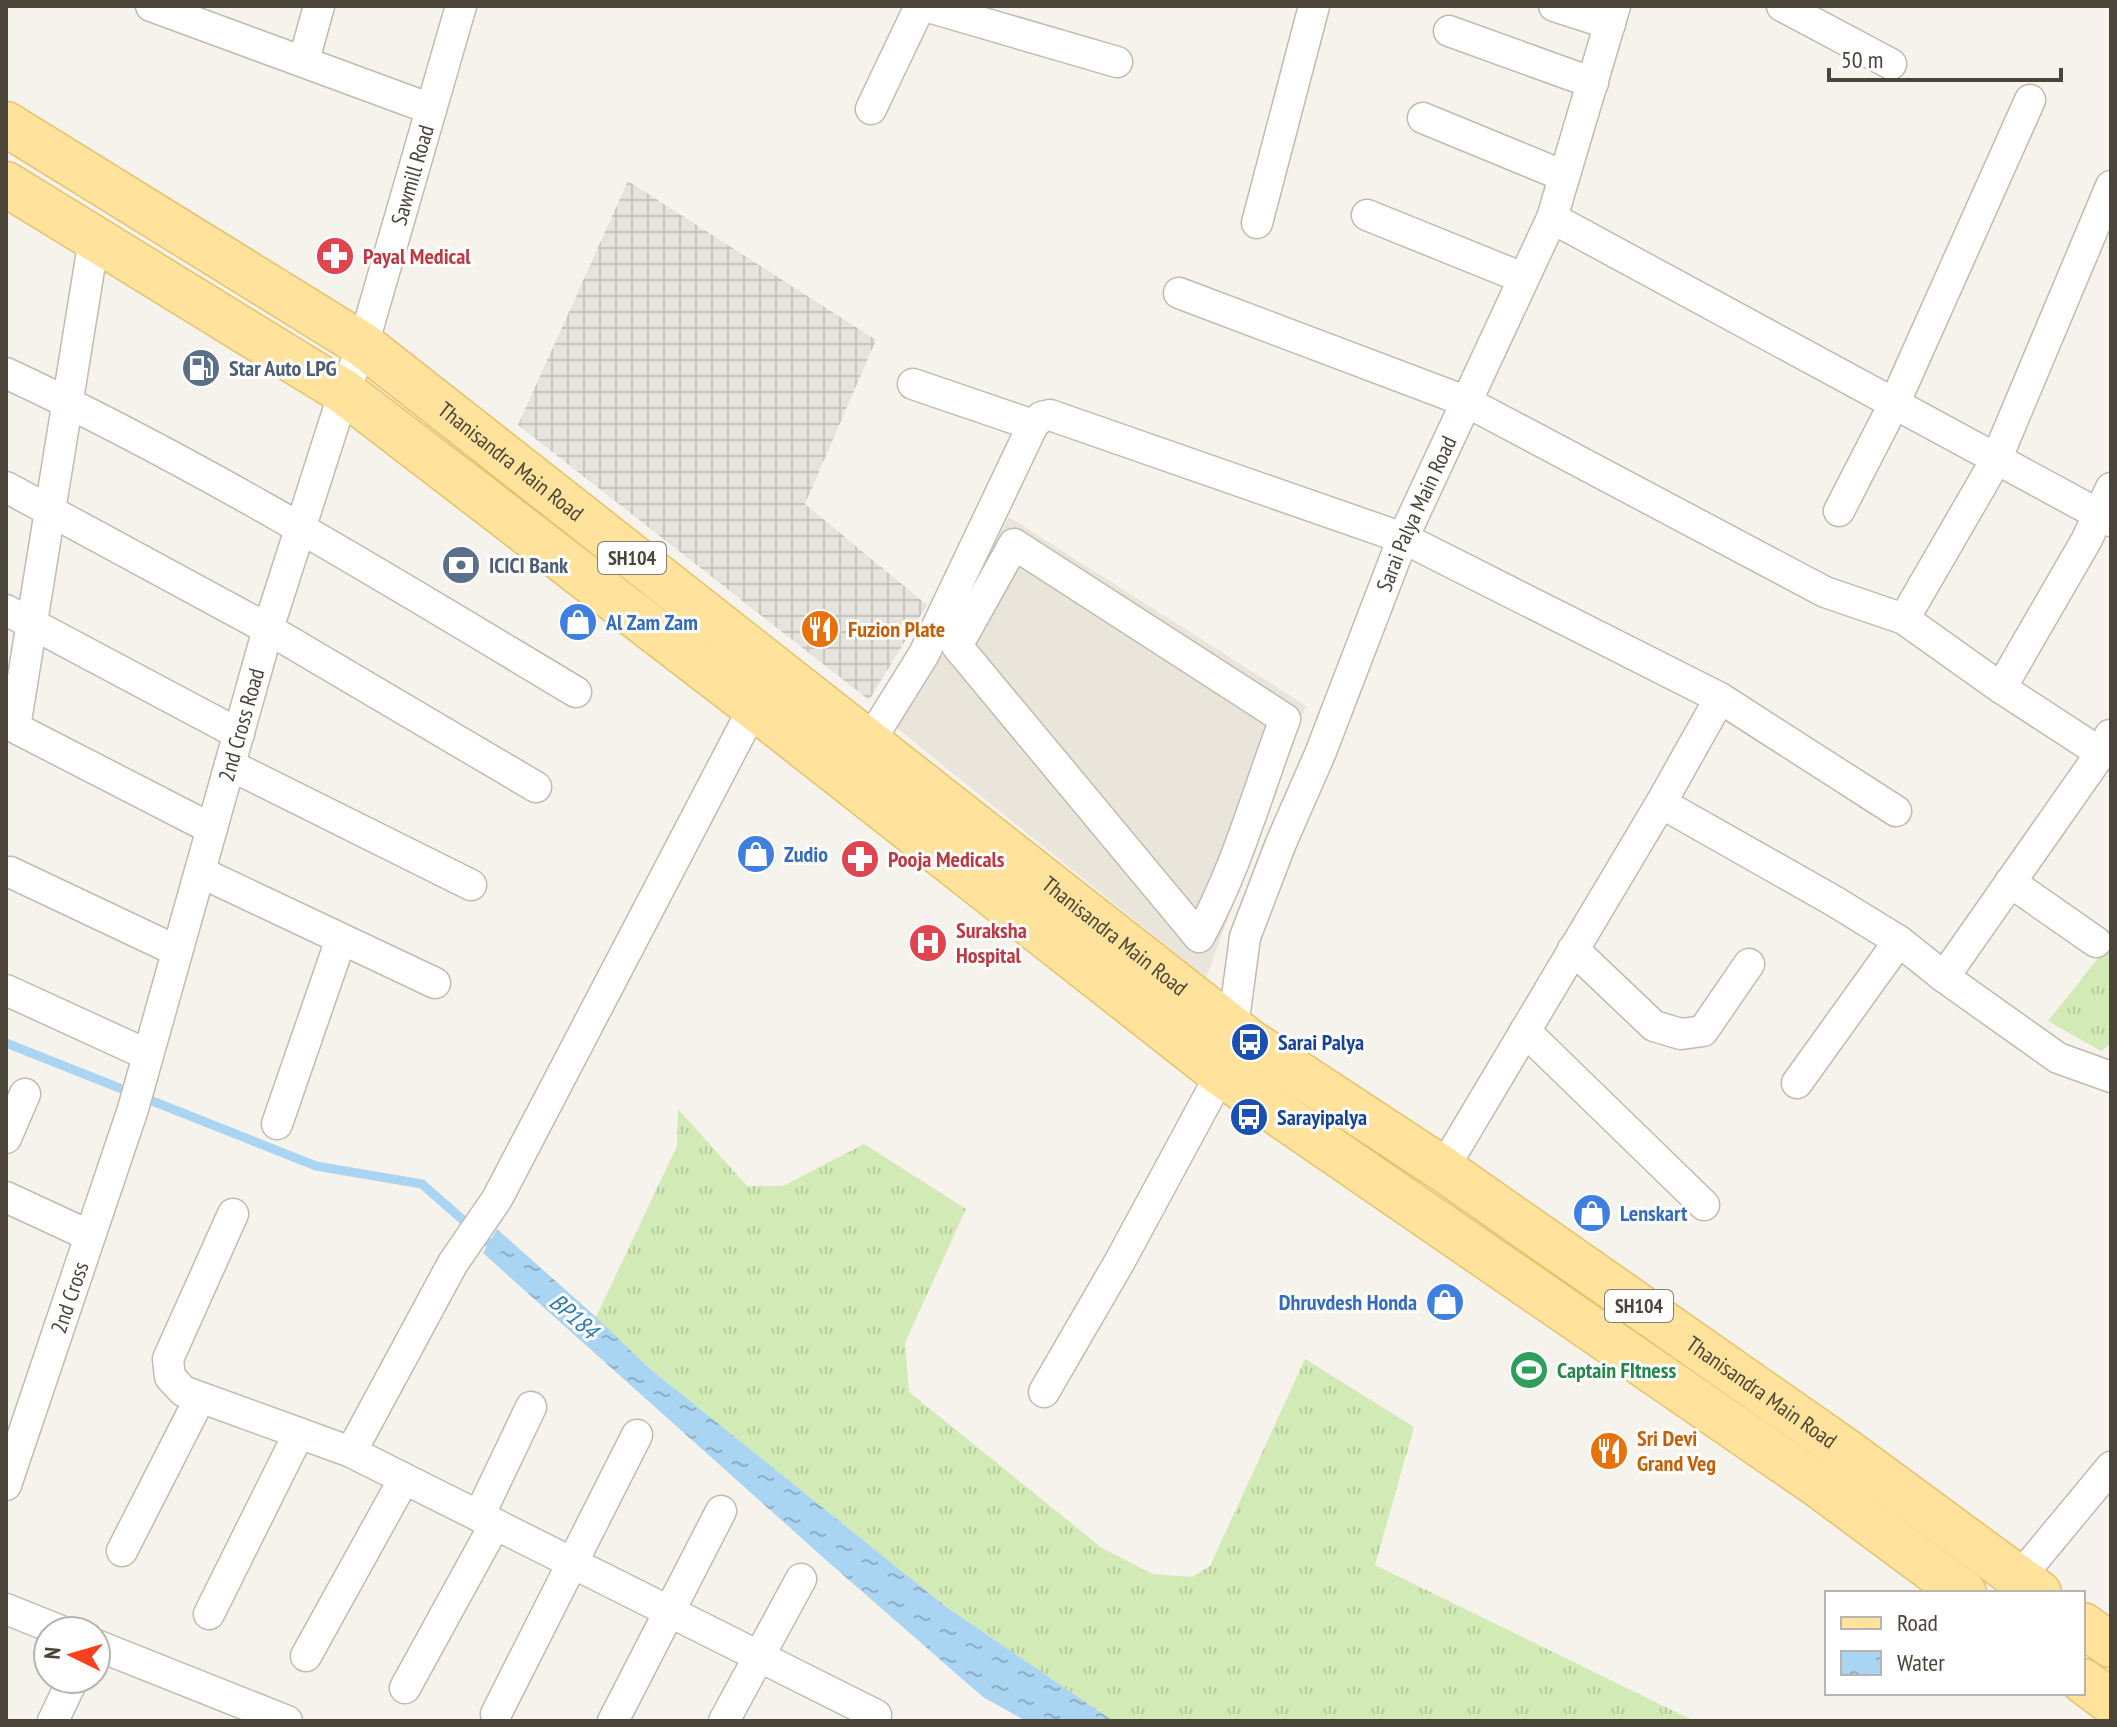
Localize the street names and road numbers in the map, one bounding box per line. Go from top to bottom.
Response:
street label: Sawmill Road [384,122,440,228]
street label: Thanisandra Main Road [433,395,589,527]
street label: Sarai Palya Main Road [1370,431,1463,595]
road number: SH104 [598,542,666,574]
street label: 2nd Cross Road [212,665,270,785]
street label: Thanisandra Main Road [1036,870,1193,1002]
street label: 2nd Cross [44,1258,94,1337]
road number: SH104 [1605,1290,1673,1322]
street label: Thanisandra Main Road [1681,1330,1842,1454]

